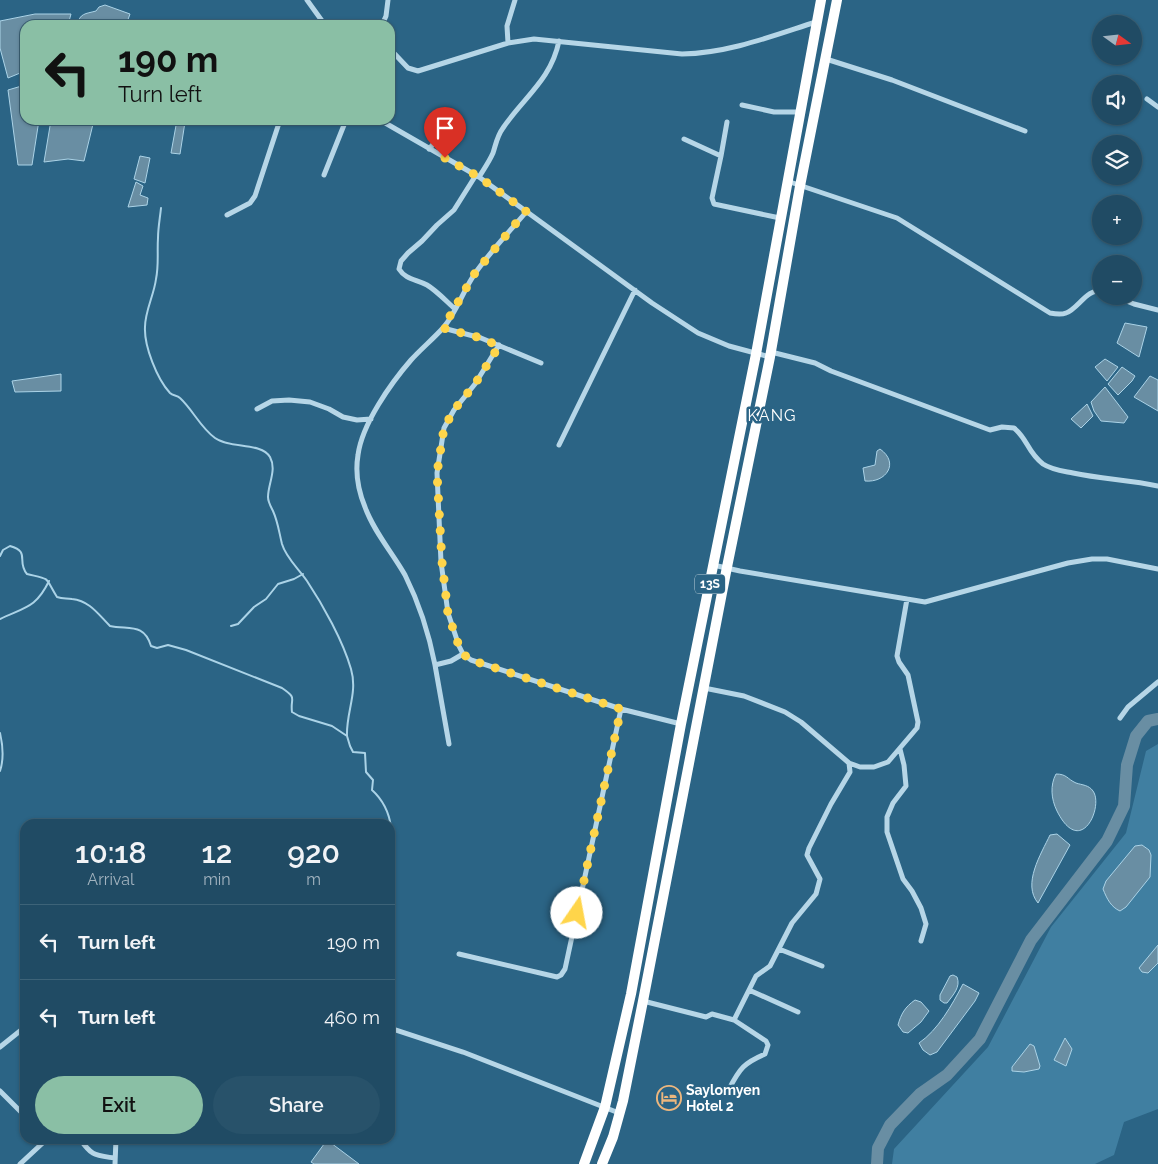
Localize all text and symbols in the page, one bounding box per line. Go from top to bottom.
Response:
north arrow [1092,15,1142,65]
map controls [1092,15,1142,305]
text: 190 m [118,39,218,80]
icon: left [35,40,100,105]
button: sound [1092,75,1142,125]
text: Turn left [118,81,202,107]
pin [424,107,466,158]
icon: arrive [431,114,459,142]
button: layers [1092,135,1142,185]
button: + [1092,195,1142,245]
button: − [1092,255,1142,305]
district label: KANG [748,406,796,425]
road number: 13S [695,574,725,594]
text: 10:18 [75,835,147,870]
text: 12 [202,835,232,870]
text: 920 [287,835,340,870]
text: Arrival [87,870,134,889]
text: min [203,870,231,889]
text: m [306,870,321,889]
position arrow [550,886,602,938]
icon: left [35,928,63,956]
text: Turn left [78,931,155,953]
text: 190 m [327,931,380,953]
icon: left [35,1003,63,1031]
text: Turn left [78,1006,155,1028]
text: 460 m [324,1006,380,1028]
button: Exit [35,1076,203,1134]
button: Share [213,1076,380,1134]
place label: Saylomyen Hotel 2 [686,1082,760,1114]
hotel icon: Saylomyen Hotel 2 [656,1085,682,1111]

